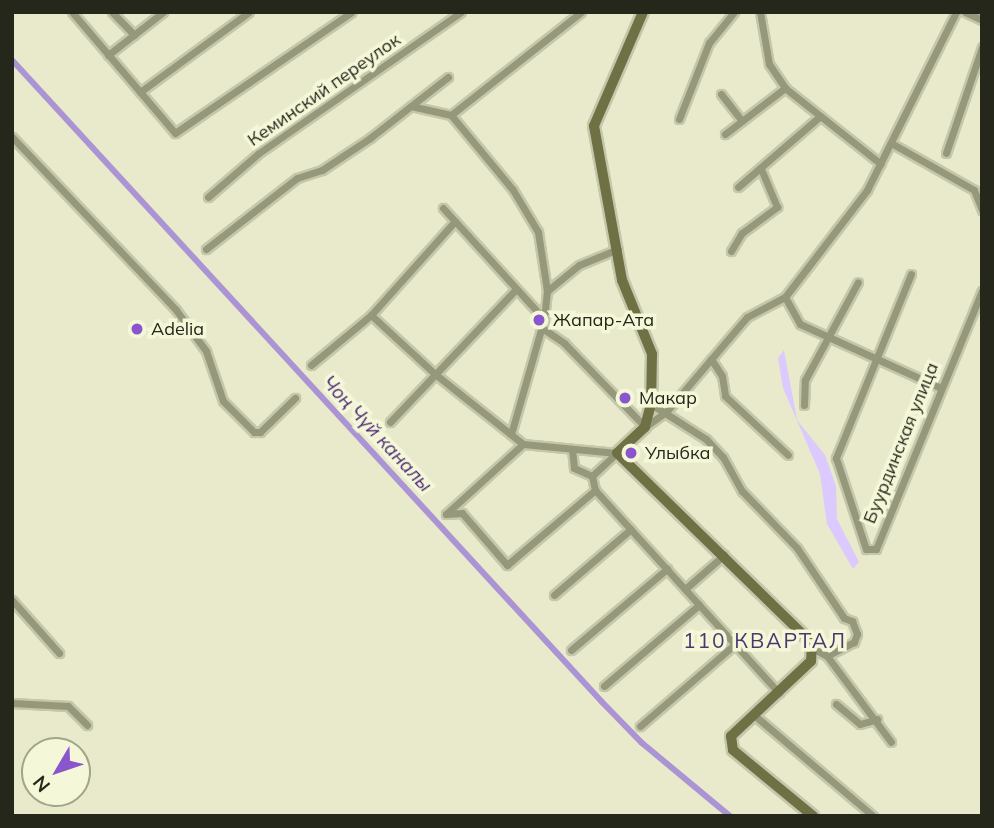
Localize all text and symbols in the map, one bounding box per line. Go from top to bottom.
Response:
street label: Кеминский переулок [243,29,405,151]
place label: Жапар-Ата [553,309,654,331]
marker: Жапар-Ата [531,312,547,328]
place label: Adelia [151,318,204,340]
marker: Adelia [129,321,145,337]
street label: Буурдинская улица [859,359,943,527]
water label: Чоң Чүй каналы [317,371,437,497]
place label: Макар [639,387,697,409]
marker: Макар [617,390,633,406]
place label: Улыбка [645,442,711,464]
marker: Улыбка [623,445,639,461]
district label: 110 КВАРТАЛ [684,627,846,653]
north arrow [21,737,91,807]
text: N [27,771,55,797]

